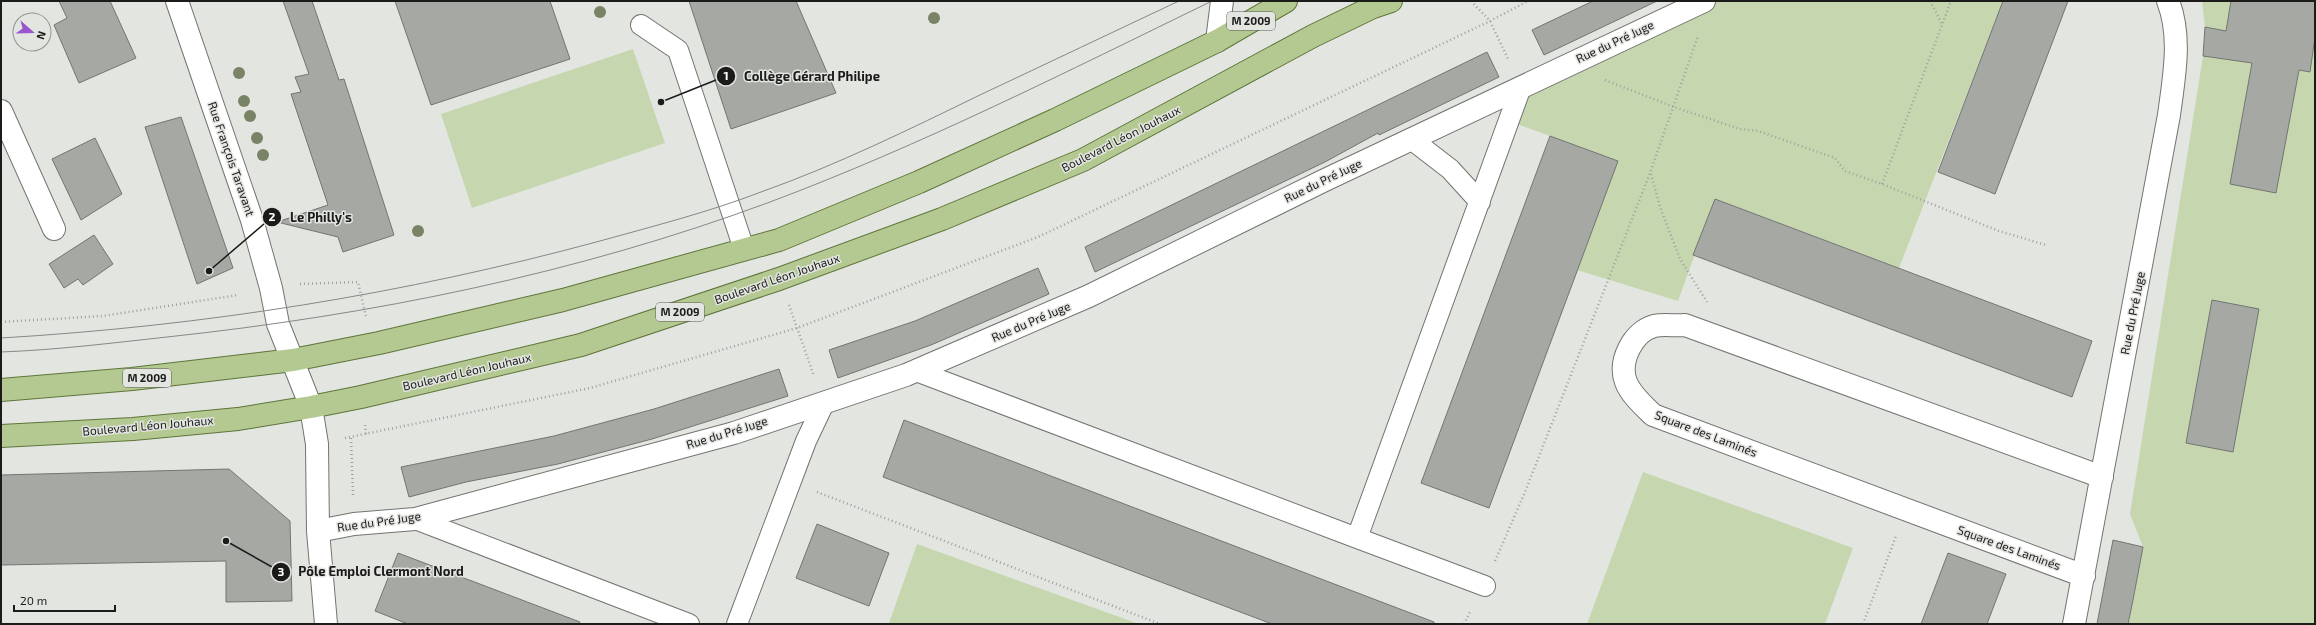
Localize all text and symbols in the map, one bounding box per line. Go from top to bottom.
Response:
north arrow [12,12,52,52]
road number: M 2009 [1227,12,1275,30]
street label: Rue du Pré Juge [1573,17,1656,65]
text: N [34,30,49,42]
callout: Collège Gérard Philipe [716,64,888,89]
text: 1 [723,68,729,82]
text: Collège Gérard Philipe [744,68,880,84]
street label: Rue François Taravant [205,100,258,219]
street label: Boulevard Léon Jouhaux [1059,102,1183,174]
street label: Rue du Pré Juge [1282,155,1364,205]
callout: Le Philly's [262,205,359,230]
text: 2 [269,209,276,223]
text: Le Philly's [290,209,352,225]
street label: Boulevard Léon Jouhaux [712,250,842,306]
street label: Rue du Pré Juge [2117,270,2147,356]
street label: Rue du Pré Juge [989,298,1072,344]
road number: M 2009 [656,303,704,321]
street label: Boulevard Léon Jouhaux [401,349,533,393]
road number: M 2009 [123,369,171,387]
street label: Square des Laminés [1653,407,1760,459]
street label: Boulevard Léon Jouhaux [82,412,215,438]
street label: Rue du Pré Juge [684,413,769,451]
street label: Rue du Pré Juge [336,508,422,534]
street label: Square des Laminés [1956,522,2063,572]
callout: Pôle Emploi Clermont Nord [271,559,472,584]
text: Pôle Emploi Clermont Nord [298,563,464,579]
text: 3 [278,564,285,578]
scale bar [14,587,115,613]
text: 20 m [20,593,47,607]

